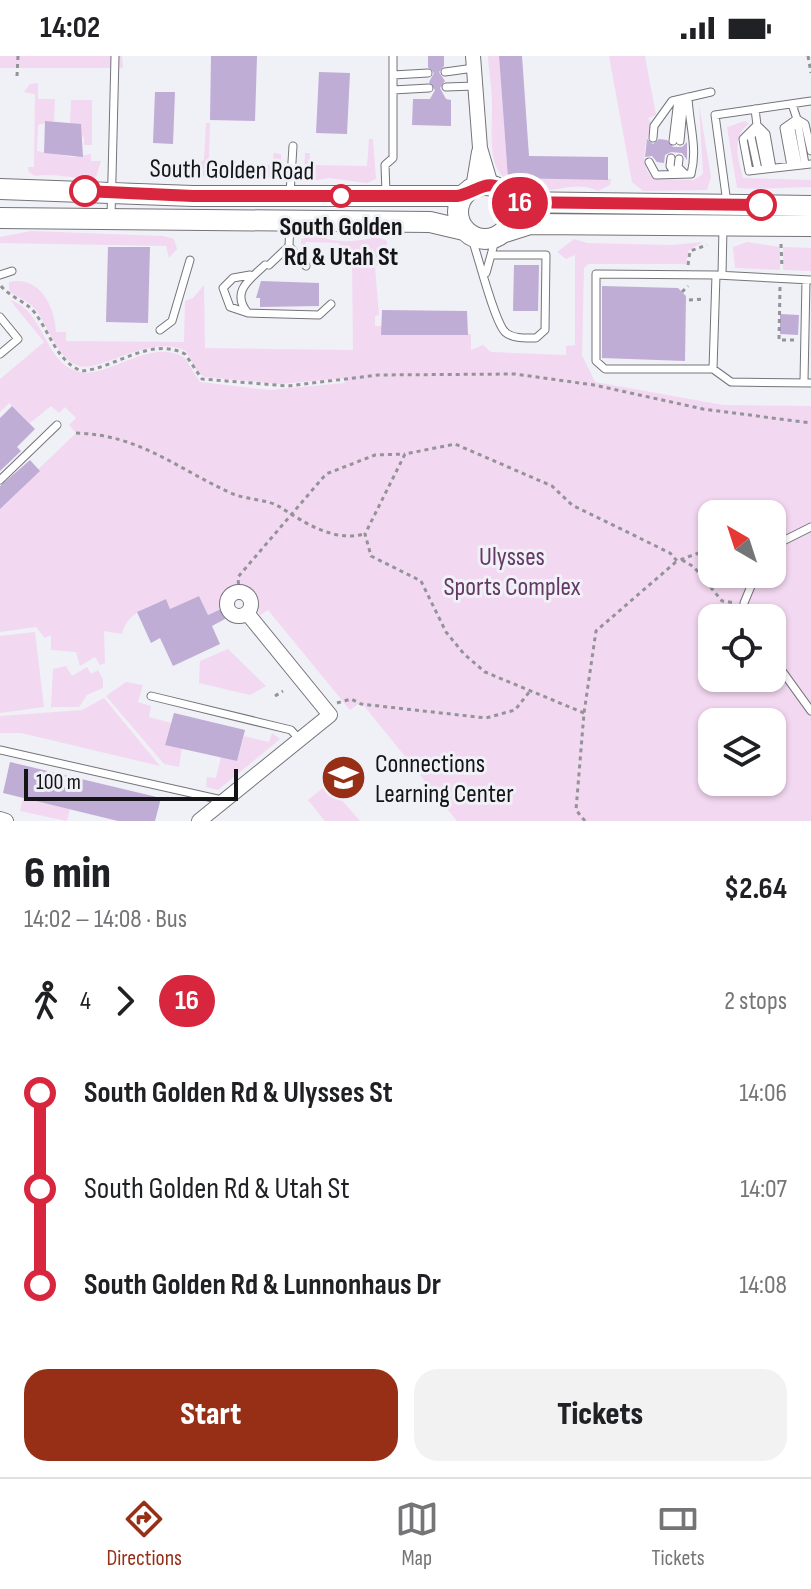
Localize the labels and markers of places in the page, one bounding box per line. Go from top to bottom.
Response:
unlabelled marker [70,176,100,206]
marker: South Golden Rd & Utah St [330,185,352,207]
unlabelled marker [746,190,776,220]
place label: South Golden Rd & Utah St [280,212,402,273]
place label: Connections Learning Center [375,749,514,810]
school or university icon: Connections Learning Center [320,754,368,802]

